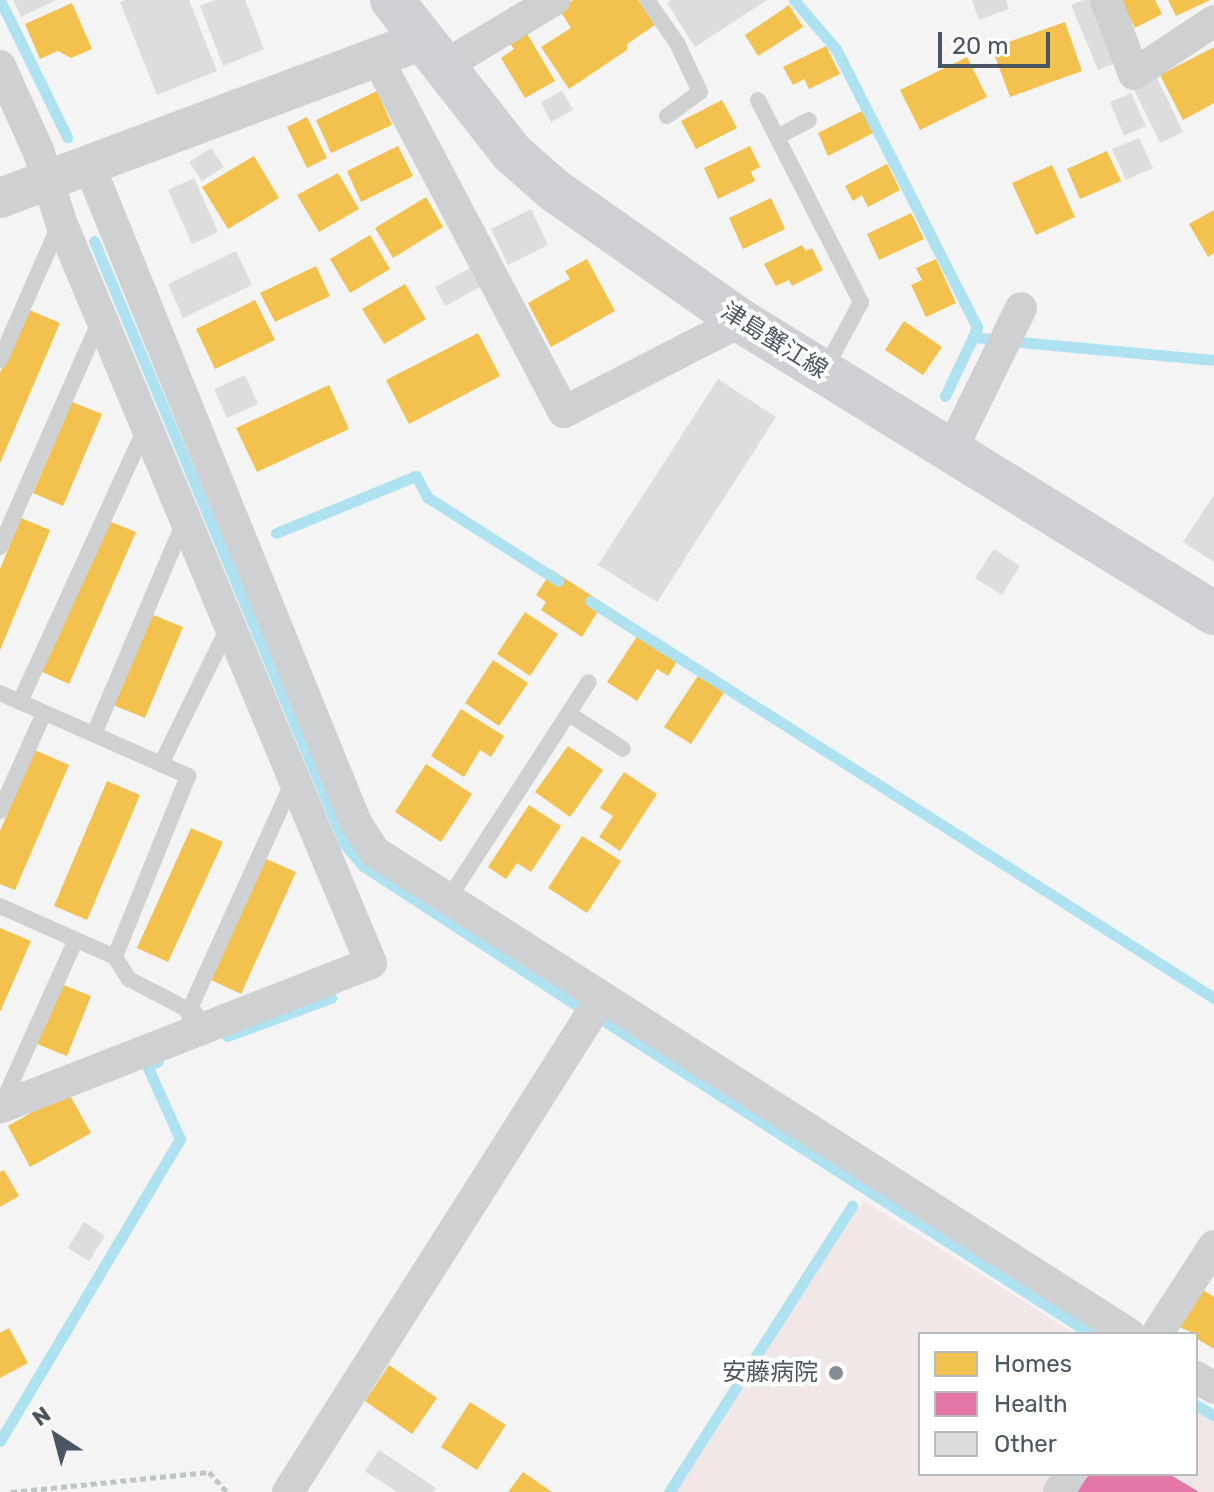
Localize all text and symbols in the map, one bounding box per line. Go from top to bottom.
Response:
scale bar [942,16,1054,66]
text: 20 m [952,32,1009,60]
street label: 津島蟹江線 [715,297,833,385]
legend [918,1332,1198,1476]
text: Homes [994,1350,1072,1378]
place label: 安藤病院 [722,1359,818,1387]
marker: 安藤病院 [825,1362,847,1384]
text: Health [994,1390,1068,1418]
north arrow [16,1396,96,1476]
text: N [27,1401,56,1432]
text: Other [994,1430,1057,1458]

